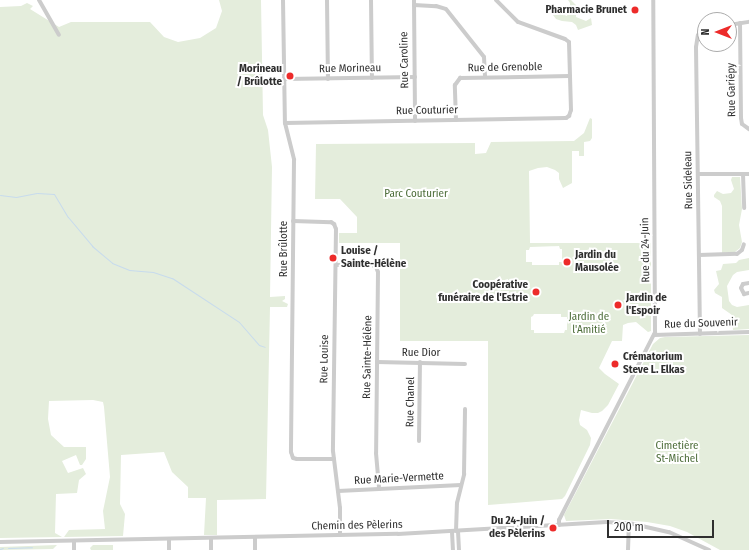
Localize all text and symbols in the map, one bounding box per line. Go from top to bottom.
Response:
place label: Pharmacie Brunet [546,3,627,17]
marker: Pharmacie Brunet [630,5,640,15]
north arrow [697,12,737,52]
text: N [699,29,712,35]
street label: Rue Caroline [398,31,412,89]
street label: Rue de Grenoble [468,61,542,75]
street label: Rue Morineau [319,62,381,76]
place label: Morineau / Brûlotte [237,63,282,89]
street label: Rue Gariépy [725,63,739,117]
marker: Morineau / Brûlotte [285,71,295,81]
street label: Rue Couturier [396,104,458,118]
street label: Rue Sideleau [682,151,696,209]
park label: Parc Couturier [384,187,448,201]
street label: Rue du 24-Juin [639,217,653,283]
street label: Rue Brûlotte [277,221,291,277]
place label: Louise / Sainte-Hélène [341,245,406,271]
place label: Jardin du Mausolée [575,249,619,275]
marker: Louise / Sainte-Hélène [328,253,338,263]
marker: Jardin du Mausolée [562,257,572,267]
place label: Coopérative funéraire de l'Estrie [438,279,528,305]
marker: Coopérative funéraire de l'Estrie [531,287,541,297]
place label: Jardin de l'Espoir [626,292,667,318]
marker: Jardin de l'Espoir [613,300,623,310]
park label: Jardin de l'Amitié [569,311,609,337]
street label: Rue Sainte-Hélène [361,315,375,399]
street label: Rue du Souvenir [664,316,738,332]
street label: Rue Louise [318,334,332,384]
street label: Rue Dior [402,346,440,360]
place label: Crématorium Steve L. Elkas [623,351,685,377]
marker: Crématorium Steve L. Elkas [610,359,620,369]
street label: Rue Chanel [404,377,418,427]
park label: Cimetière St-Michel [655,440,699,466]
street label: Rue Marie-Vermette [354,470,444,488]
scale bar [609,512,716,538]
place label: Du 24-Juin / des Pèlerins [489,515,545,541]
street label: Chemin des Pèlerins [311,519,403,533]
text: 200 m [614,520,644,534]
marker: Du 24-Juin / des Pèlerins [548,523,558,533]

